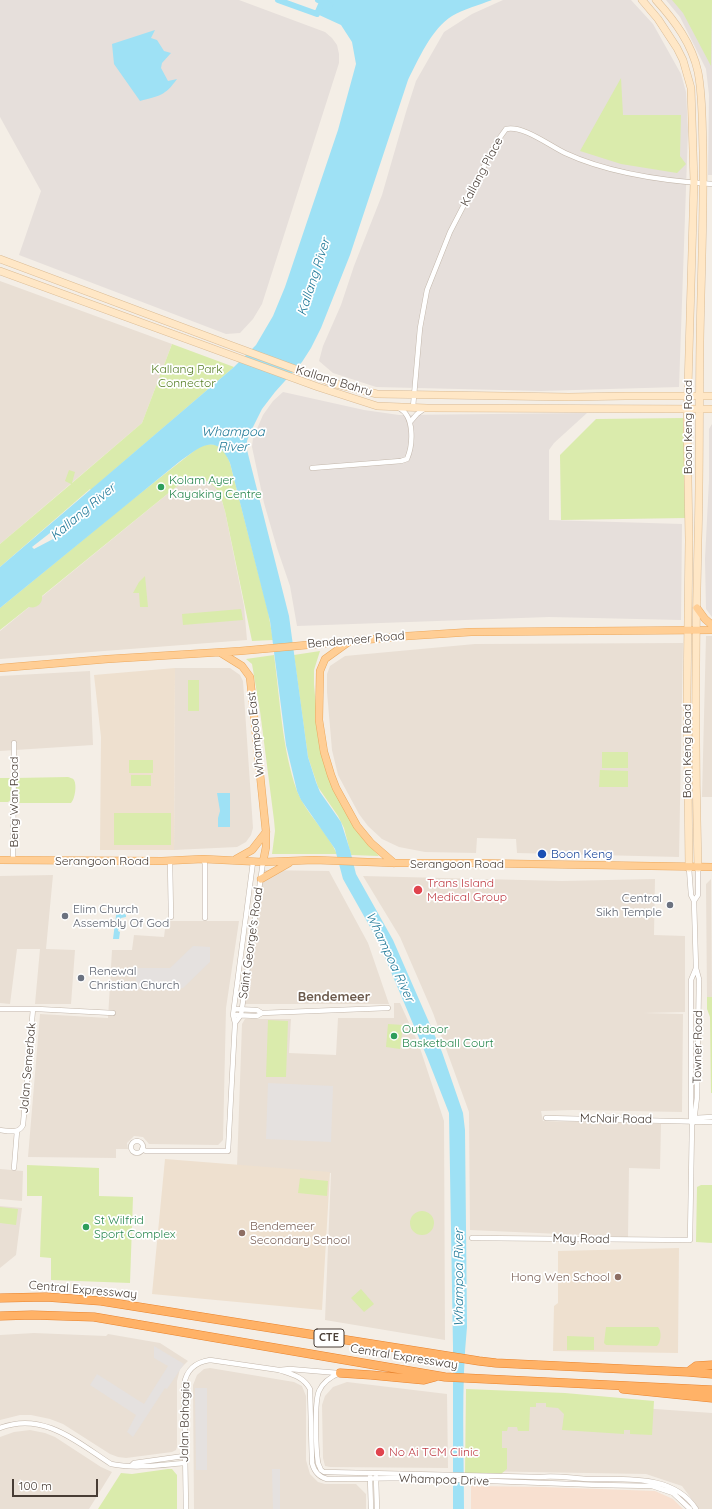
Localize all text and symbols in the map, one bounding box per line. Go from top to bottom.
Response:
street label: Kallang Place [458,135,506,209]
water label: Kallang River [294,236,334,318]
park label: Kallang Park Connector [151,362,223,390]
street label: Kallang Bahru [294,363,374,399]
street label: Boon Keng Road [681,380,695,474]
water label: Whampoa River [201,424,265,455]
place label: Kolam Ayer Kayaking Centre [169,473,262,501]
water label: Kallang River [47,480,119,544]
marker: Kolam Ayer Kayaking Centre [156,482,166,492]
street label: Bendemeer Road [307,629,405,651]
street label: Whampoa East [244,691,268,777]
street label: Boon Keng Road [680,704,694,798]
street label: Beng Wan Road [7,756,21,848]
place label: Boon Keng [551,847,613,861]
marker: Boon Keng [536,848,548,860]
street label: Serangoon Road [55,854,149,868]
street label: Serangoon Road [410,857,504,871]
place label: Trans Island Medical Group [427,876,507,904]
marker: Trans Island Medical Group [412,884,424,896]
street label: Saint George's Road [236,886,266,1000]
place label: Central Sikh Temple [596,891,662,919]
marker: Central Sikh Temple [665,900,675,910]
place label: Elim Church Assembly Of God [73,902,169,930]
water label: Whampoa River [362,910,418,1004]
marker: Elim Church Assembly Of God [60,911,70,921]
place label: Renewal Christian Church [89,964,179,992]
marker: Renewal Christian Church [76,973,86,983]
district label: Bendemeer [298,989,370,1005]
street label: Towner Road [690,1010,706,1084]
street label: Jalan Semerbak [17,1022,39,1114]
place label: Outdoor Basketball Court [402,1022,494,1050]
marker: Outdoor Basketball Court [389,1031,399,1041]
street label: McNair Road [580,1111,652,1127]
place label: St Wilfrid Sport Complex [94,1213,176,1241]
place label: Bendemeer Secondary School [250,1219,350,1247]
marker: St Wilfrid Sport Complex [81,1222,91,1232]
marker: Bendemeer Secondary School [237,1228,247,1238]
water label: Whampoa River [451,1229,467,1327]
street label: May Road [552,1231,610,1247]
place label: Hong Wen School [511,1270,610,1284]
marker: Hong Wen School [613,1272,623,1282]
street label: Central Expressway [28,1278,138,1302]
road number: CTE [314,1329,344,1347]
street label: Central Expressway [349,1341,459,1373]
street label: Jalan Bahagia [177,1381,193,1463]
place label: No Ai TCM Clinic [389,1445,479,1459]
marker: No Ai TCM Clinic [374,1446,386,1458]
scale bar [14,1471,100,1497]
street label: Whampoa Drive [398,1471,490,1489]
text: 100 m [19,1478,52,1493]

